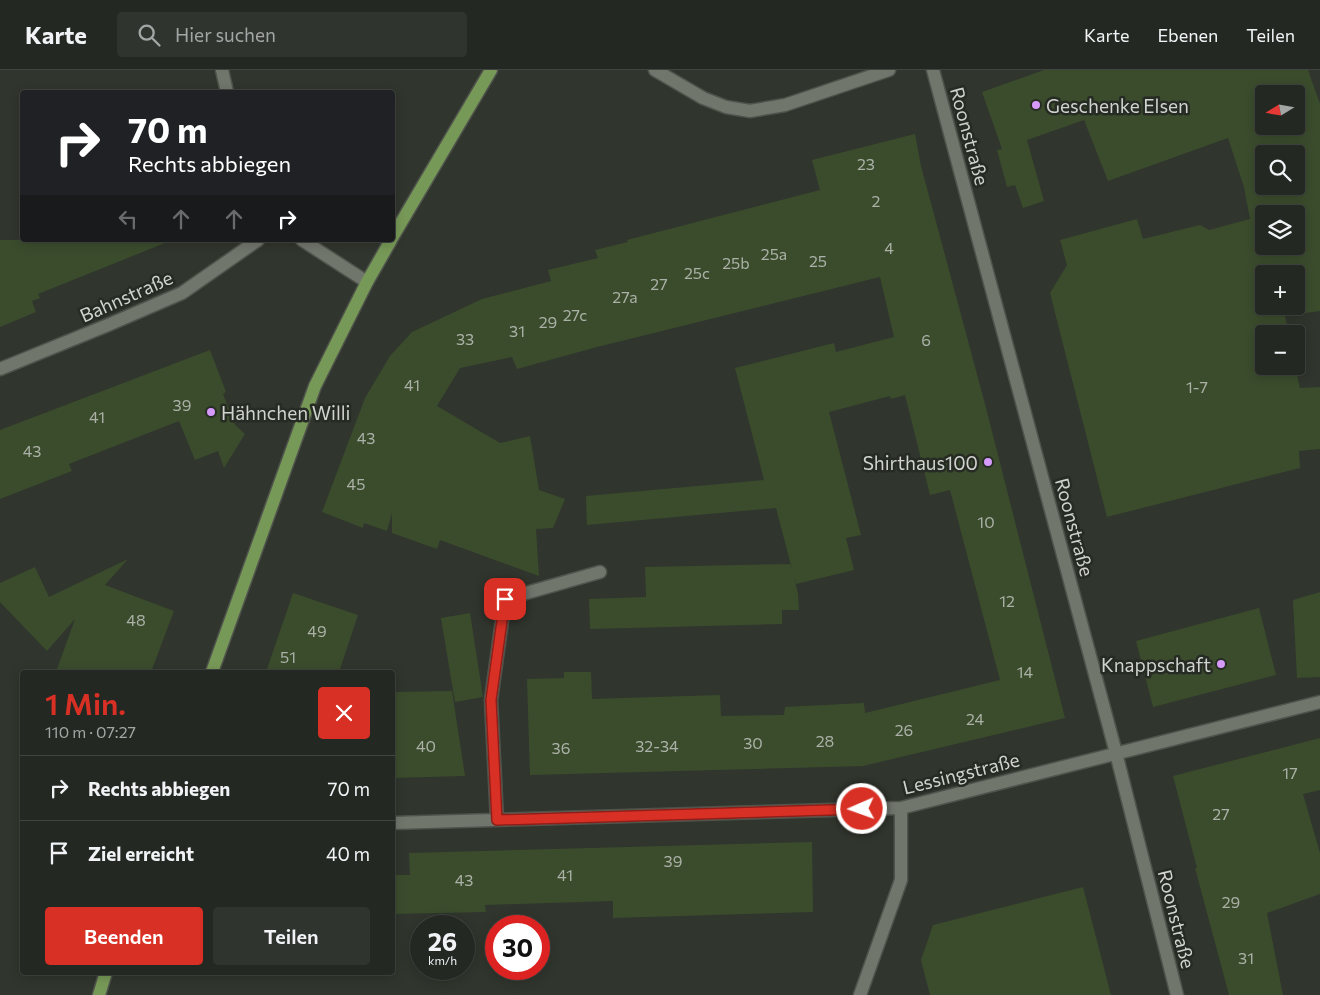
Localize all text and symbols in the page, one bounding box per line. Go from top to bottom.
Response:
search box [117,12,467,57]
text: Karte [25,20,87,49]
icon: search [135,21,163,49]
text: Hier suchen [175,23,276,46]
text: Karte [1084,24,1129,46]
text: Ebenen [1157,24,1218,46]
text: Teilen [1246,24,1295,46]
street label: Roonstraße [946,84,994,188]
north arrow [1255,85,1305,135]
map controls [1255,85,1305,375]
place label: Geschenke Elsen [1046,94,1189,117]
marker: Geschenke Elsen [1030,99,1042,111]
text: 70 m [128,107,208,150]
icon: right [45,110,110,175]
button: search [1255,145,1305,195]
text: Rechts abbiegen [128,150,291,177]
house number: 23 [857,154,875,173]
house number: 2 [872,191,881,210]
icon: left [114,205,142,233]
icon: ahead [167,205,195,233]
icon: ahead [220,205,248,233]
icon: right [273,205,301,233]
button: layers [1255,205,1305,255]
house number: 4 [884,238,894,257]
house number: 25a [761,244,787,263]
house number: 25 [809,251,827,270]
house number: 25b [722,253,750,272]
house number: 25c [684,263,710,282]
street label: Bahnstraße [76,265,176,327]
button: + [1255,265,1305,315]
house number: 27 [650,274,668,293]
house number: 27a [612,287,638,306]
house number: 27c [563,305,587,324]
house number: 29 [539,312,557,331]
house number: 31 [509,321,525,340]
button: − [1255,325,1305,375]
house number: 33 [456,329,474,348]
house number: 6 [921,330,931,349]
house number: 41 [404,375,420,394]
house number: 1-7 [1186,377,1208,396]
house number: 39 [173,395,191,414]
place label: Hähnchen Willi [221,401,351,424]
marker: Hähnchen Willi [205,406,217,418]
house number: 41 [89,407,105,426]
house number: 43 [357,428,375,447]
house number: 43 [23,441,41,460]
place label: Shirthaus100 [863,451,978,474]
marker: Shirthaus100 [982,456,994,468]
house number: 45 [347,474,365,493]
street label: Roonstraße [1051,475,1099,579]
house number: 10 [977,512,995,531]
pin [484,578,526,620]
icon: arrive [491,585,519,613]
house number: 12 [999,591,1015,610]
house number: 48 [126,610,146,629]
house number: 49 [307,621,327,640]
house number: 51 [280,647,296,666]
place label: Knappschaft [1101,653,1211,676]
marker: Knappschaft [1215,658,1227,670]
house number: 14 [1017,662,1034,681]
text: 1 Min. [45,684,126,721]
button: close [318,687,370,739]
house number: 24 [966,709,984,728]
house number: 26 [895,720,913,739]
text: 110 m · 07:27 [45,722,136,741]
house number: 28 [816,731,834,750]
house number: 30 [743,733,763,752]
house number: 40 [416,736,436,755]
house number: 32-34 [635,736,679,755]
house number: 36 [552,738,570,757]
street label: Lessingstraße [900,747,1022,799]
house number: 17 [1282,763,1298,782]
icon: right [45,774,73,802]
text: Rechts abbiegen [88,777,230,800]
text: 70 m [327,777,370,800]
position arrow [835,782,887,834]
house number: 27 [1212,804,1230,823]
icon: arrive [45,839,73,867]
text: Ziel erreicht [88,842,194,865]
text: 40 m [326,842,370,865]
house number: 39 [664,851,682,870]
house number: 41 [557,865,573,884]
street label: Roonstraße [1154,867,1200,971]
house number: 43 [455,870,473,889]
house number: 29 [1222,892,1240,911]
button: Beenden [45,907,203,965]
button: Teilen [213,907,370,965]
speed limit sign: 30 [485,915,550,980]
text: 26 [428,926,457,956]
house number: 31 [1238,948,1254,967]
text: km/h [428,953,457,967]

